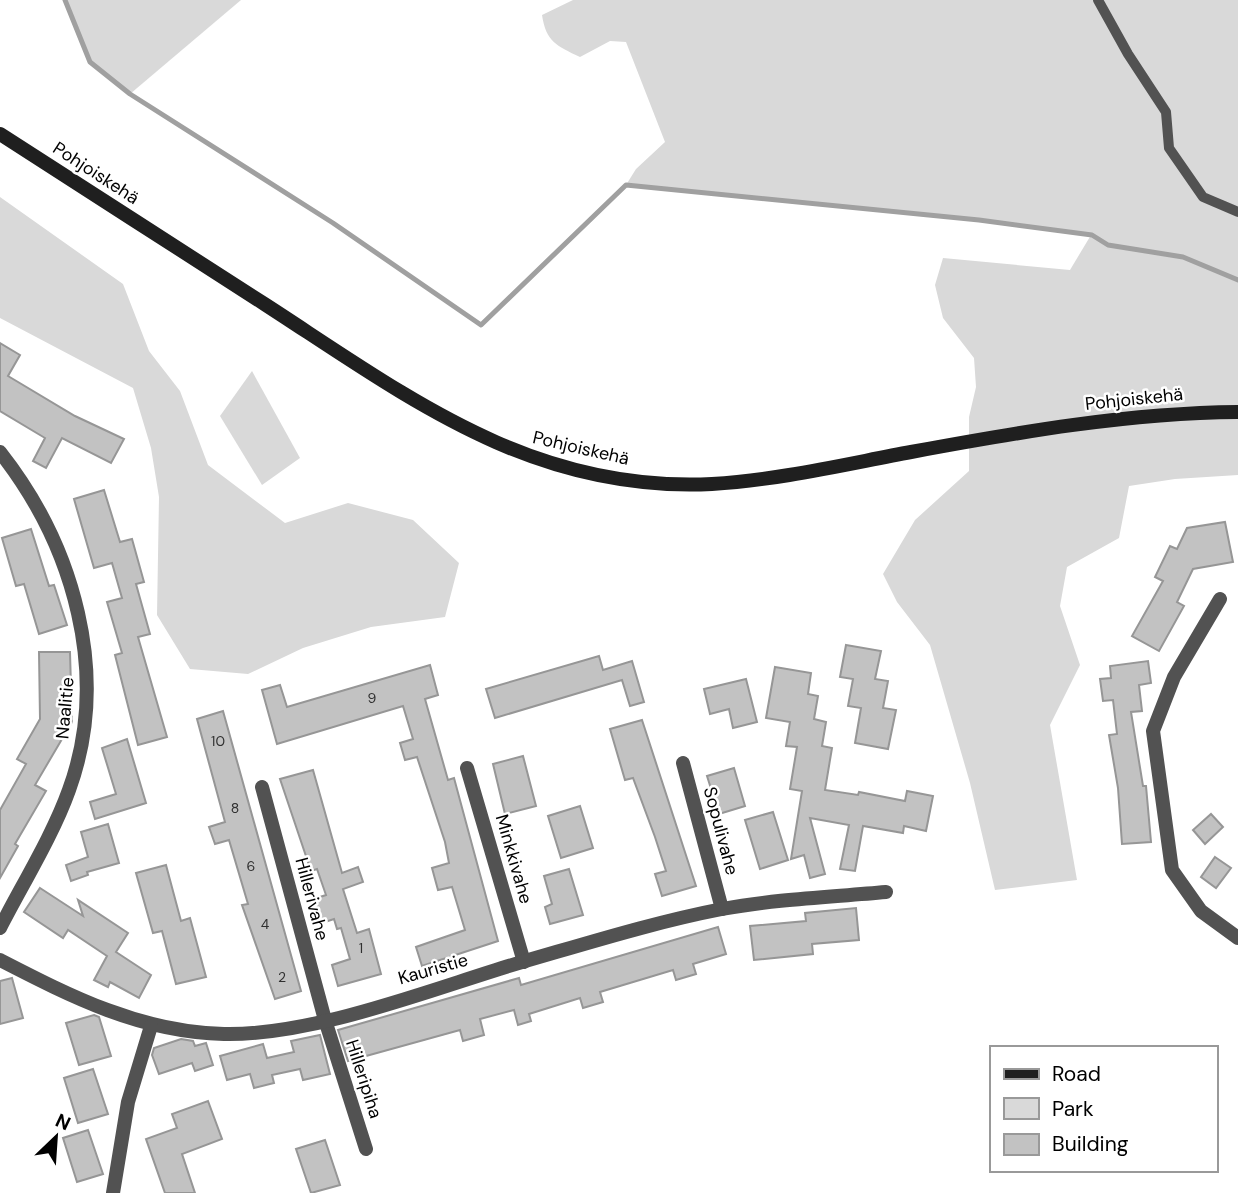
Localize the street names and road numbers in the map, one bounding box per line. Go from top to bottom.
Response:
street label: Pohjoiskehä [48,136,144,210]
street label: Pohjoiskehä [1084,382,1184,416]
street label: Pohjoiskehä [530,425,632,471]
street label: Naalitie [50,676,80,740]
street label: Sopulivahe [698,784,744,878]
street label: Minkkivahe [490,812,538,906]
street label: Hillerivahe [289,855,335,943]
street label: Kauristie [395,948,471,990]
street label: Hilleripiha [340,1037,388,1121]

